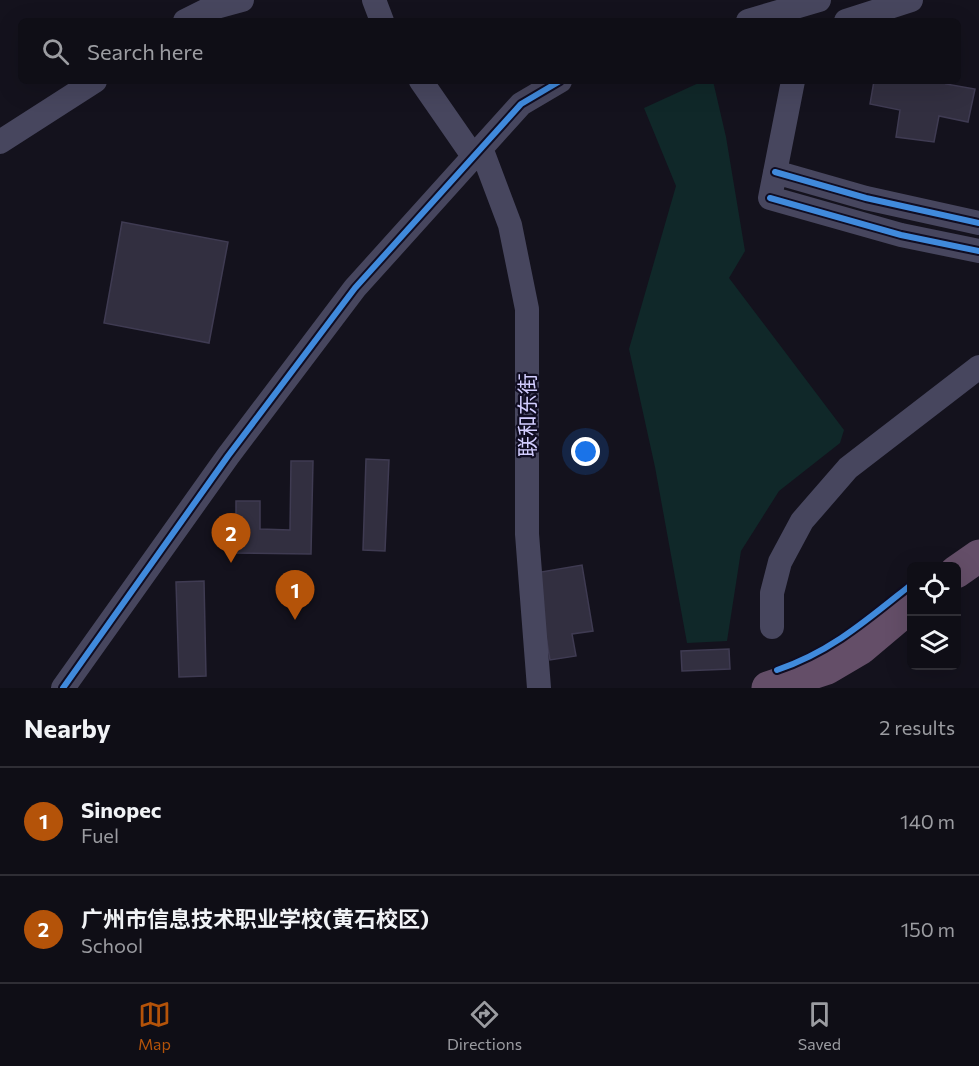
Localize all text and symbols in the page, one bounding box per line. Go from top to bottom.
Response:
search box [18,18,961,84]
icon: search [39,35,72,68]
text: Search here [87,38,203,65]
street label: 联和东街 [514,373,539,457]
your location [571,437,600,466]
pin: 2 [212,514,250,563]
map controls [907,562,961,670]
button: locate [907,562,961,616]
pin: 1 [276,570,314,620]
button: layers [907,616,961,670]
text: Nearby [24,712,111,743]
text: 2 results [879,715,955,739]
text: Sinopec [81,796,161,823]
text: 1 [39,809,48,833]
text: 140 m [900,809,955,833]
text: Fuel [81,823,119,847]
text: 广州市信息技术职业学校(黄石校区) [81,905,429,932]
text: 2 [38,917,49,941]
text: 150 m [901,917,955,941]
text: School [81,933,143,957]
tab: Map [138,998,171,1053]
tab: Directions [447,998,522,1053]
tab: Saved [798,998,841,1053]

